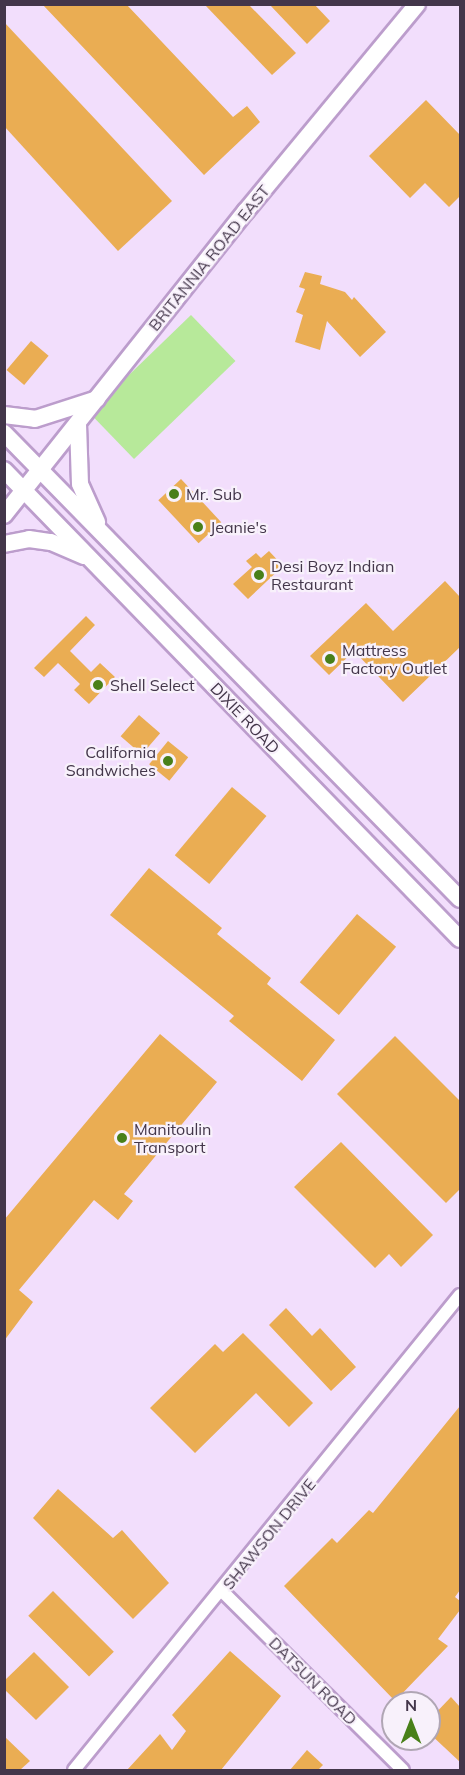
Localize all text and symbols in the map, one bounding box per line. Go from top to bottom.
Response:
street label: BRITANNIA ROAD EAST [144,181,274,335]
place label: Mr. Sub [186,484,242,504]
marker: Mr. Sub [167,487,181,501]
place label: Jeanie's [210,517,267,537]
marker: Jeanie's [191,520,205,534]
place label: Desi Boyz Indian Restaurant [271,556,394,594]
marker: Desi Boyz Indian Restaurant [252,568,266,582]
place label: Mattress Factory Outlet [342,640,447,678]
marker: Mattress Factory Outlet [323,652,337,666]
place label: Shell Select [110,675,195,695]
marker: Shell Select [91,678,105,692]
street label: DIXIE ROAD [206,679,284,757]
place label: California Sandwiches [66,742,156,780]
marker: California Sandwiches [161,754,175,768]
place label: Manitoulin Transport [134,1119,211,1157]
marker: Manitoulin Transport [115,1131,129,1145]
street label: SHAWSON DRIVE [218,1475,320,1593]
street label: DATSUN ROAD [265,1633,361,1729]
north arrow [381,1691,441,1751]
text: N [405,1695,417,1715]

